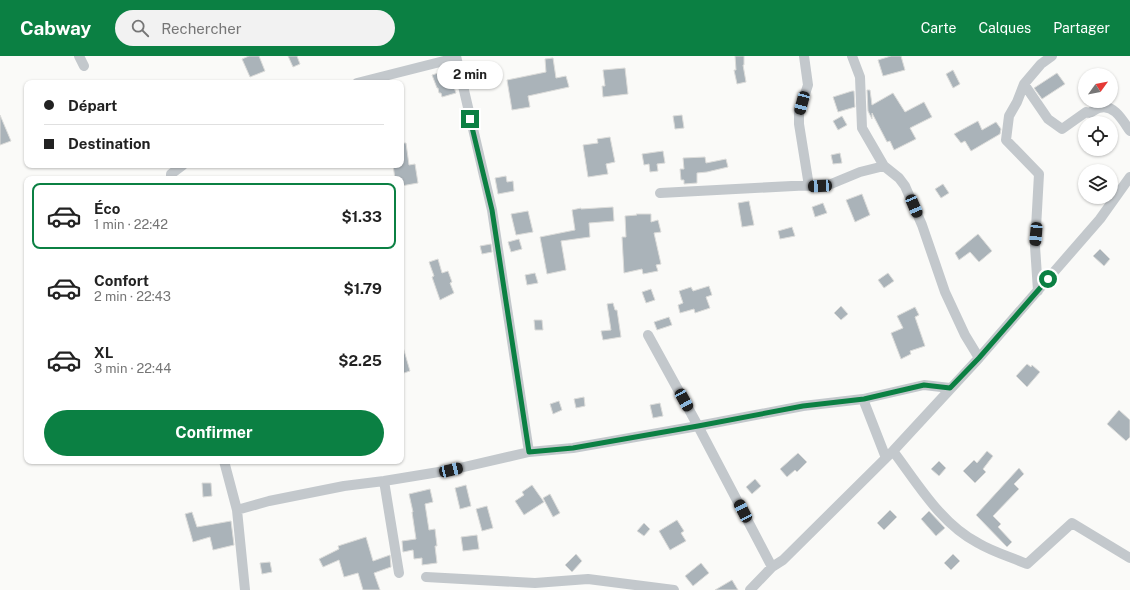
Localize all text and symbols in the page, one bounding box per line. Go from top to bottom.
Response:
search box [115,10,395,46]
text: Cabway [20,17,91,39]
icon: search [129,17,151,39]
text: Rechercher [161,20,242,37]
text: Carte [921,20,957,36]
text: Calques [979,20,1031,36]
text: Partager [1053,20,1110,36]
callout: 2 min [437,61,503,89]
text: 2 min [453,67,487,82]
north arrow [1078,68,1118,108]
map controls [1078,68,1118,204]
car [793,90,811,116]
text: Départ [68,97,117,114]
route end [461,110,479,128]
button: locate [1078,116,1118,156]
text: Destination [68,135,150,152]
button: layers [1078,164,1118,204]
car [808,179,832,193]
car [904,193,924,219]
icon: car [46,198,82,234]
text: Éco [94,200,120,217]
text: $1.33 [341,208,382,225]
text: 1 min · 22:42 [94,217,168,232]
car [1029,222,1043,246]
icon: car [46,270,82,306]
route start [1039,270,1057,288]
text: Confort [94,272,149,289]
text: $1.79 [343,280,382,297]
text: 2 min · 22:43 [94,289,171,304]
icon: car [46,342,82,378]
text: XL [94,344,113,361]
text: $2.25 [338,352,382,369]
text: 3 min · 22:44 [94,361,171,376]
car [673,387,695,413]
button: Confirmer [44,410,384,456]
car [438,461,464,479]
car [732,498,754,524]

